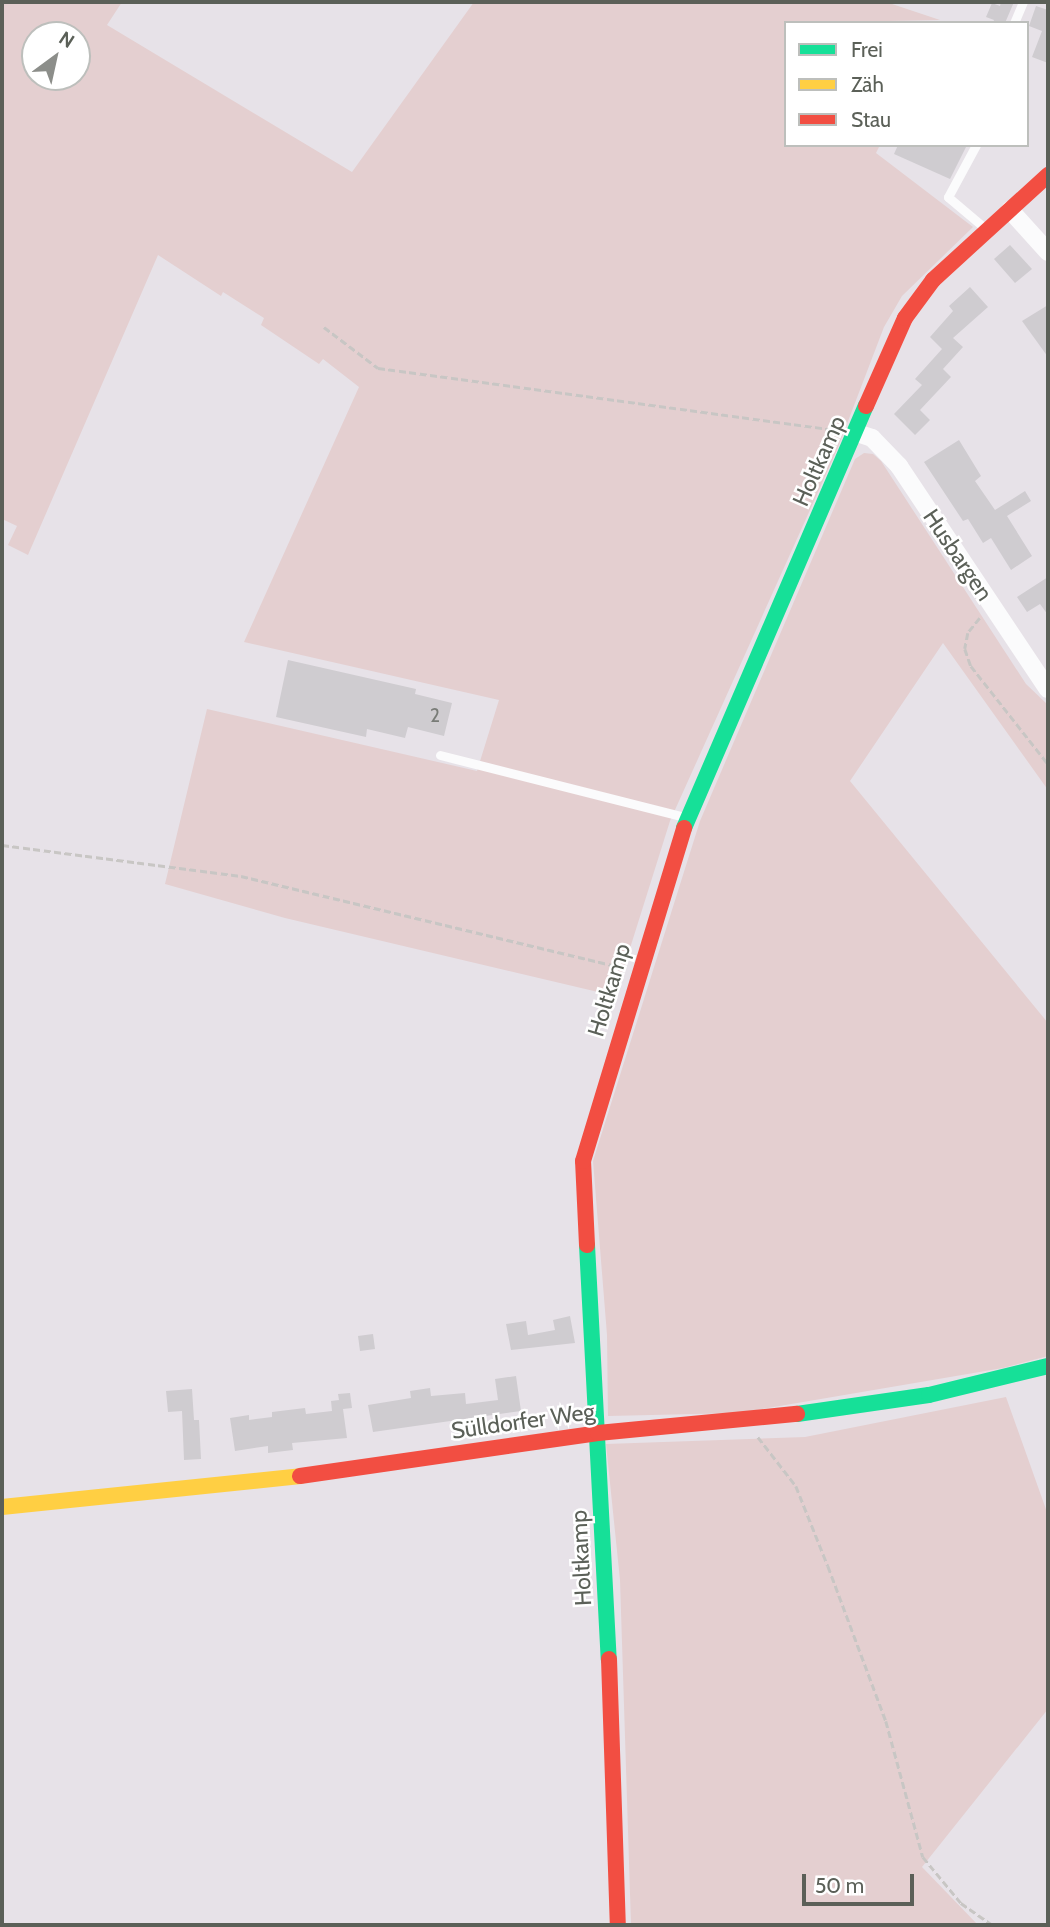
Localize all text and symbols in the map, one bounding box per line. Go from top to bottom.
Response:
north arrow [21,21,91,91]
legend [784,21,1029,147]
text: N [55,26,79,53]
text: Frei [851,37,883,62]
text: Zäh [851,72,884,97]
text: Stau [851,107,891,132]
street label: Holtkamp [787,412,851,510]
street label: Husbargen [917,504,999,606]
house number: 2 [430,705,440,727]
street label: Holtkamp [582,940,636,1040]
street label: Sülldorfer Weg [450,1397,596,1445]
street label: Holtkamp [565,1509,597,1607]
scale bar [805,1860,917,1904]
text: 50 m [815,1873,864,1898]

